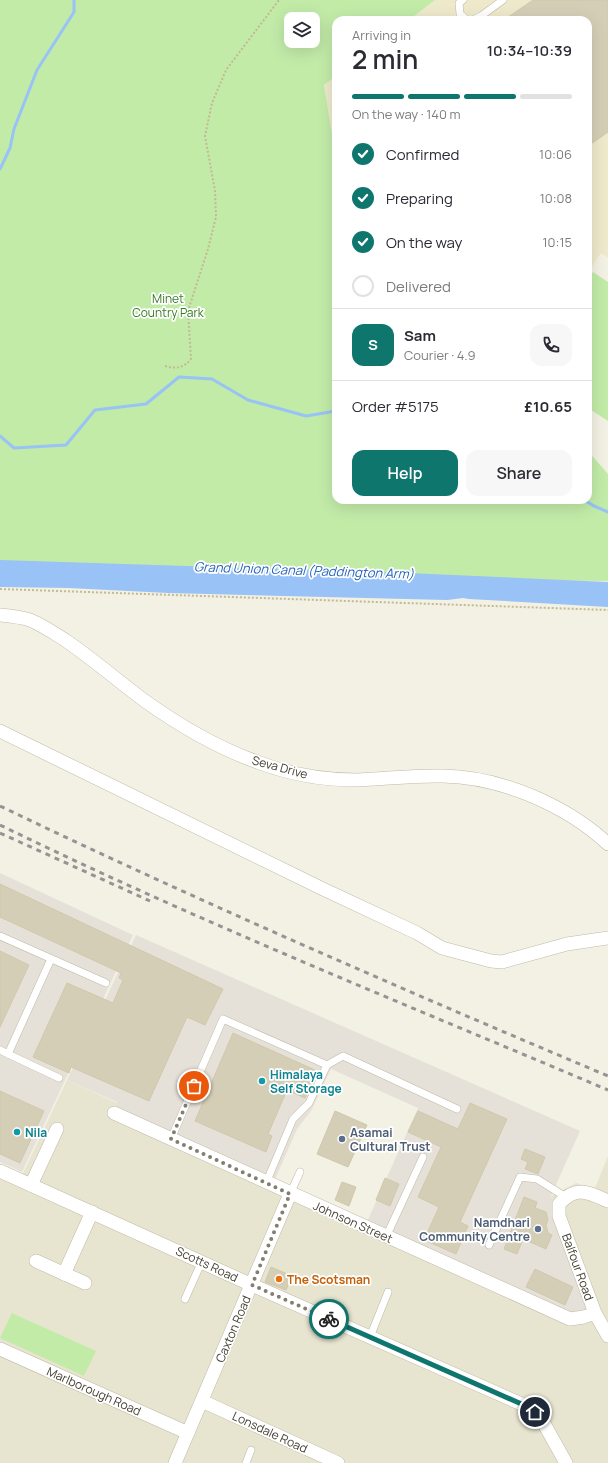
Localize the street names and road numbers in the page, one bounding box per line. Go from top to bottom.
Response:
street label: Seva Drive [250,751,310,783]
street label: Johnson Street [311,1197,395,1247]
street label: Balfour Road [558,1231,598,1303]
street label: Scotts Road [173,1242,241,1286]
street label: Caxton Road [211,1293,255,1365]
street label: Marlborough Road [44,1363,144,1419]
street label: Lonsdale Road [230,1407,310,1457]

